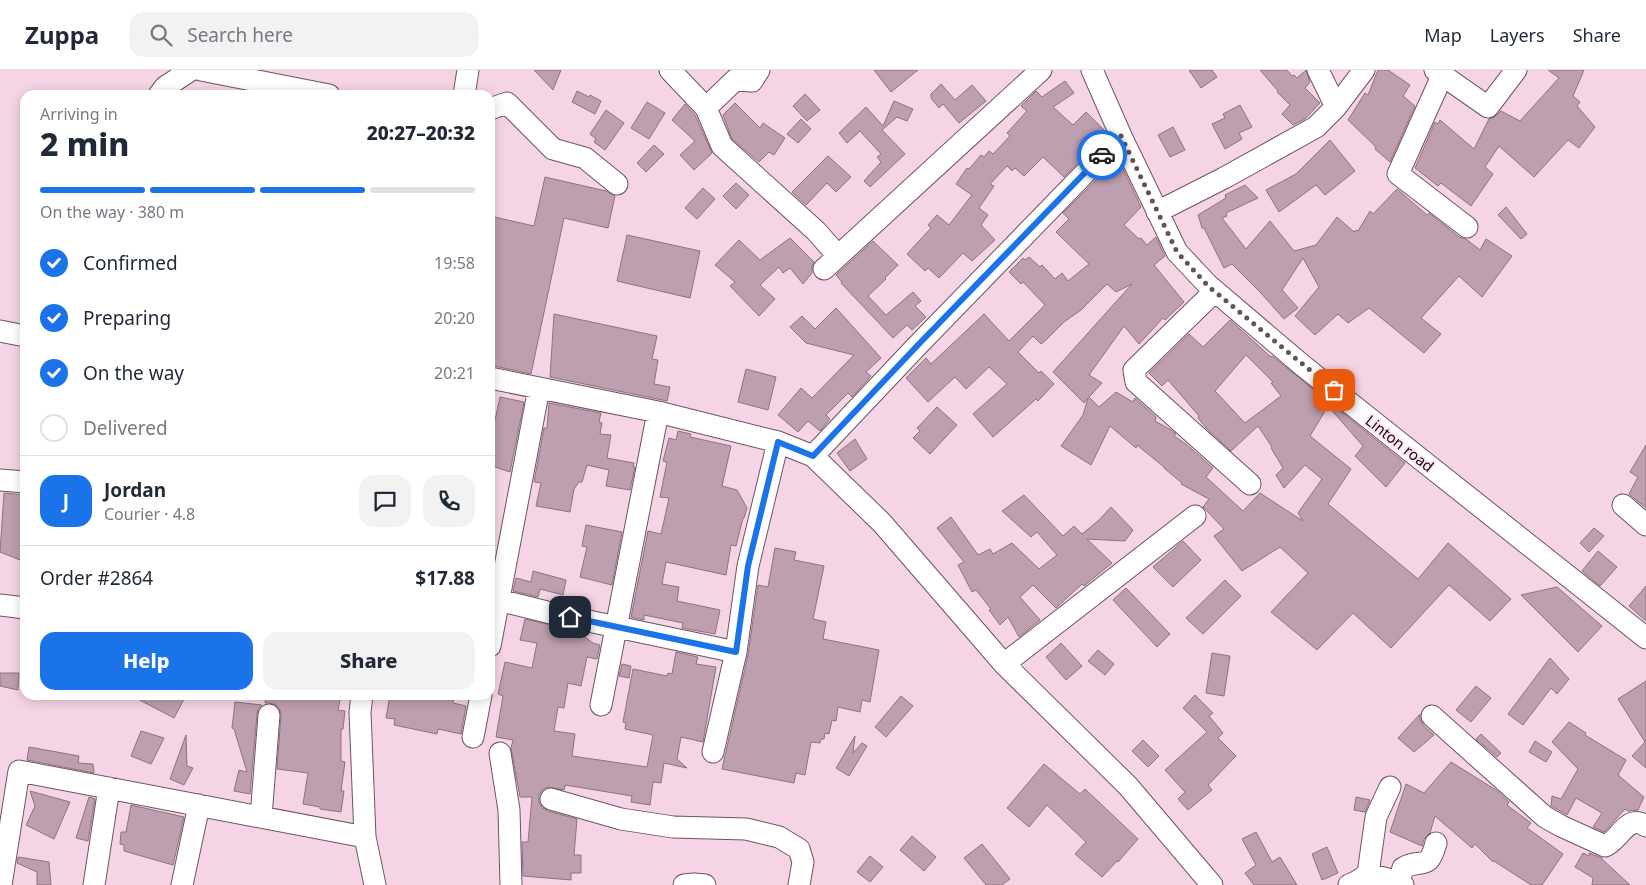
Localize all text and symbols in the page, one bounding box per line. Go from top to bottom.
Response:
search box [129,12,479,57]
text: Zuppa [25,18,99,51]
icon: search [147,21,175,49]
text: Search here [187,22,293,48]
text: Map [1424,23,1462,47]
text: Layers [1490,23,1545,47]
text: Share [1573,23,1621,47]
text: Arriving in [40,103,118,125]
text: 20:27–20:32 [367,120,475,146]
text: 2 min [40,122,129,165]
courier [1077,130,1127,180]
icon: car [1088,141,1116,169]
text: On the way · 380 m [40,201,184,223]
icon: check [40,249,68,277]
text: Confirmed [83,250,178,276]
text: 19:58 [434,252,475,274]
icon: check [40,304,68,332]
text: Preparing [83,305,171,331]
text: 20:20 [434,307,475,329]
icon: check [40,359,68,387]
text: On the way [83,360,184,386]
text: 20:21 [434,362,475,384]
pin [1313,369,1355,411]
icon: bag [1320,376,1348,404]
street label: Linton road [1362,410,1438,476]
text: Delivered [83,415,168,441]
button: chat [359,475,411,527]
button: phone [423,475,475,527]
text: Jordan [104,477,166,503]
text: J [63,488,69,514]
text: Courier · 4.8 [104,503,195,525]
text: Order #2864 [40,565,153,591]
text: $17.88 [415,565,475,591]
pin [549,596,591,638]
icon: home [556,603,584,631]
button: Help [40,632,253,690]
button: Share [263,632,475,690]

